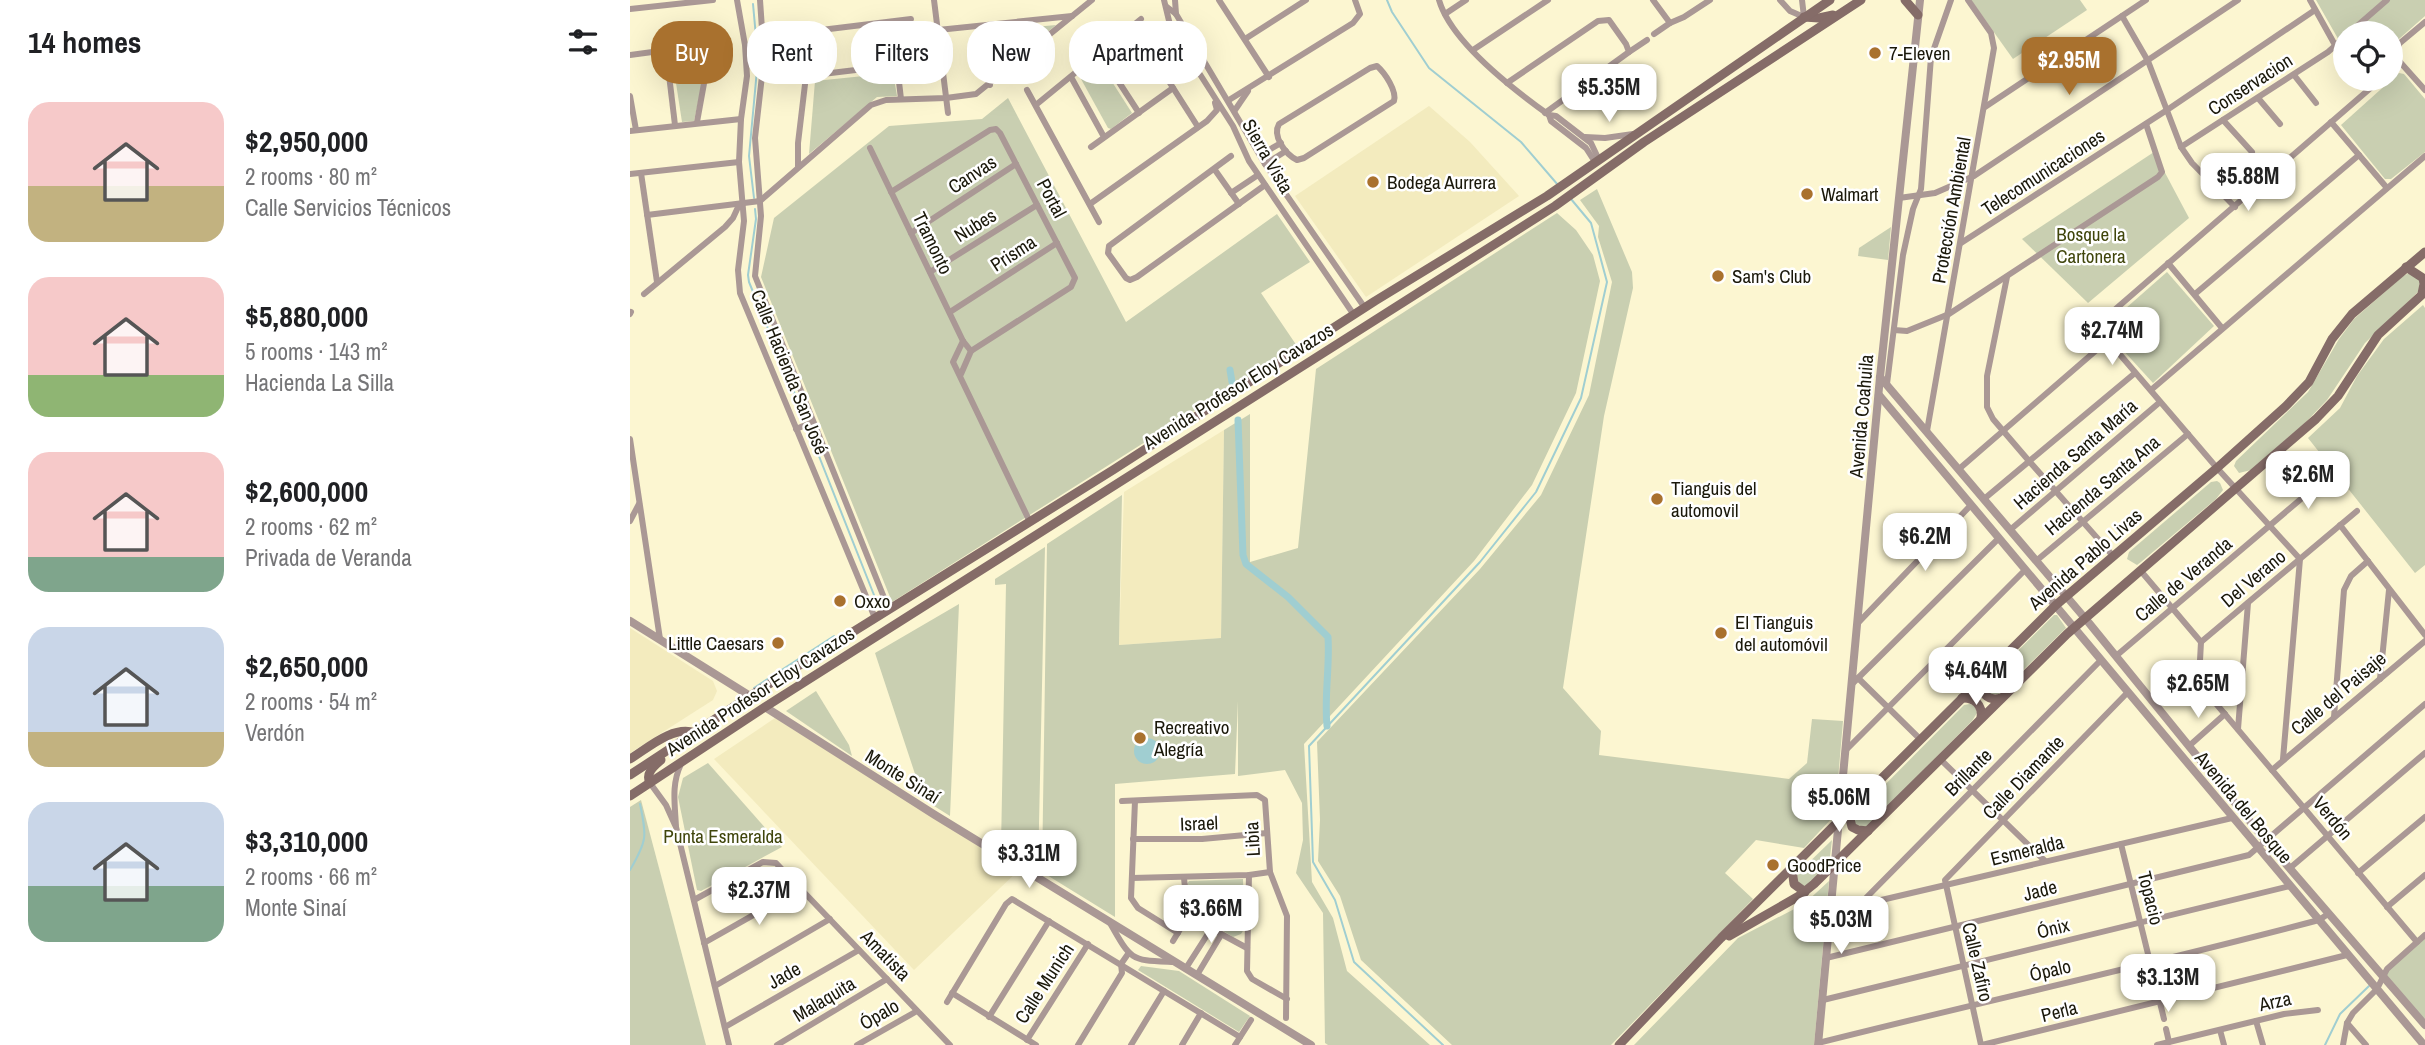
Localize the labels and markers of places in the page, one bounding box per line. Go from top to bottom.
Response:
pin: $2.95M [2012,38,2126,97]
place label: 7-Eleven [1889,40,1950,66]
marker: 7-Eleven [1867,45,1883,61]
pin: $5.35M [1552,64,1666,124]
pin: $5.88M [2191,154,2305,213]
place label: Bodega Aurrera [1387,169,1496,195]
marker: Bodega Aurrera [1365,174,1381,190]
place label: Walmart [1821,181,1879,207]
marker: Walmart [1799,186,1815,202]
place label: Sam's Club [1732,263,1811,289]
marker: Sam's Club [1710,268,1726,284]
pin: $2.74M [2055,308,2169,367]
pin: $2.6M [2259,452,2357,511]
place label: Tianguis del automovil [1671,475,1756,523]
marker: Tianguis del automovil [1649,491,1665,507]
pin: $6.2M [1876,514,1974,573]
place label: Oxxo [854,588,890,614]
marker: Oxxo [832,593,848,609]
place label: El Tianguis del automóvil [1735,609,1828,657]
marker: El Tianguis del automóvil [1713,625,1729,641]
place label: Little Caesars [668,630,764,656]
marker: Little Caesars [770,635,786,651]
pin: $4.64M [1919,648,2033,707]
pin: $2.65M [2141,660,2255,720]
place label: Recreativo Alegría [1153,714,1229,762]
marker: Recreativo Alegría [1132,730,1148,746]
pin: $5.06M [1782,774,1896,834]
pin: $3.31M [972,830,1086,890]
place label: GoodPrice [1787,852,1861,878]
marker: GoodPrice [1765,857,1781,873]
pin: $2.37M [702,867,816,927]
pin: $3.66M [1154,886,1268,945]
pin: $5.03M [1784,897,1898,956]
pin: $3.13M [2111,954,2225,1014]

